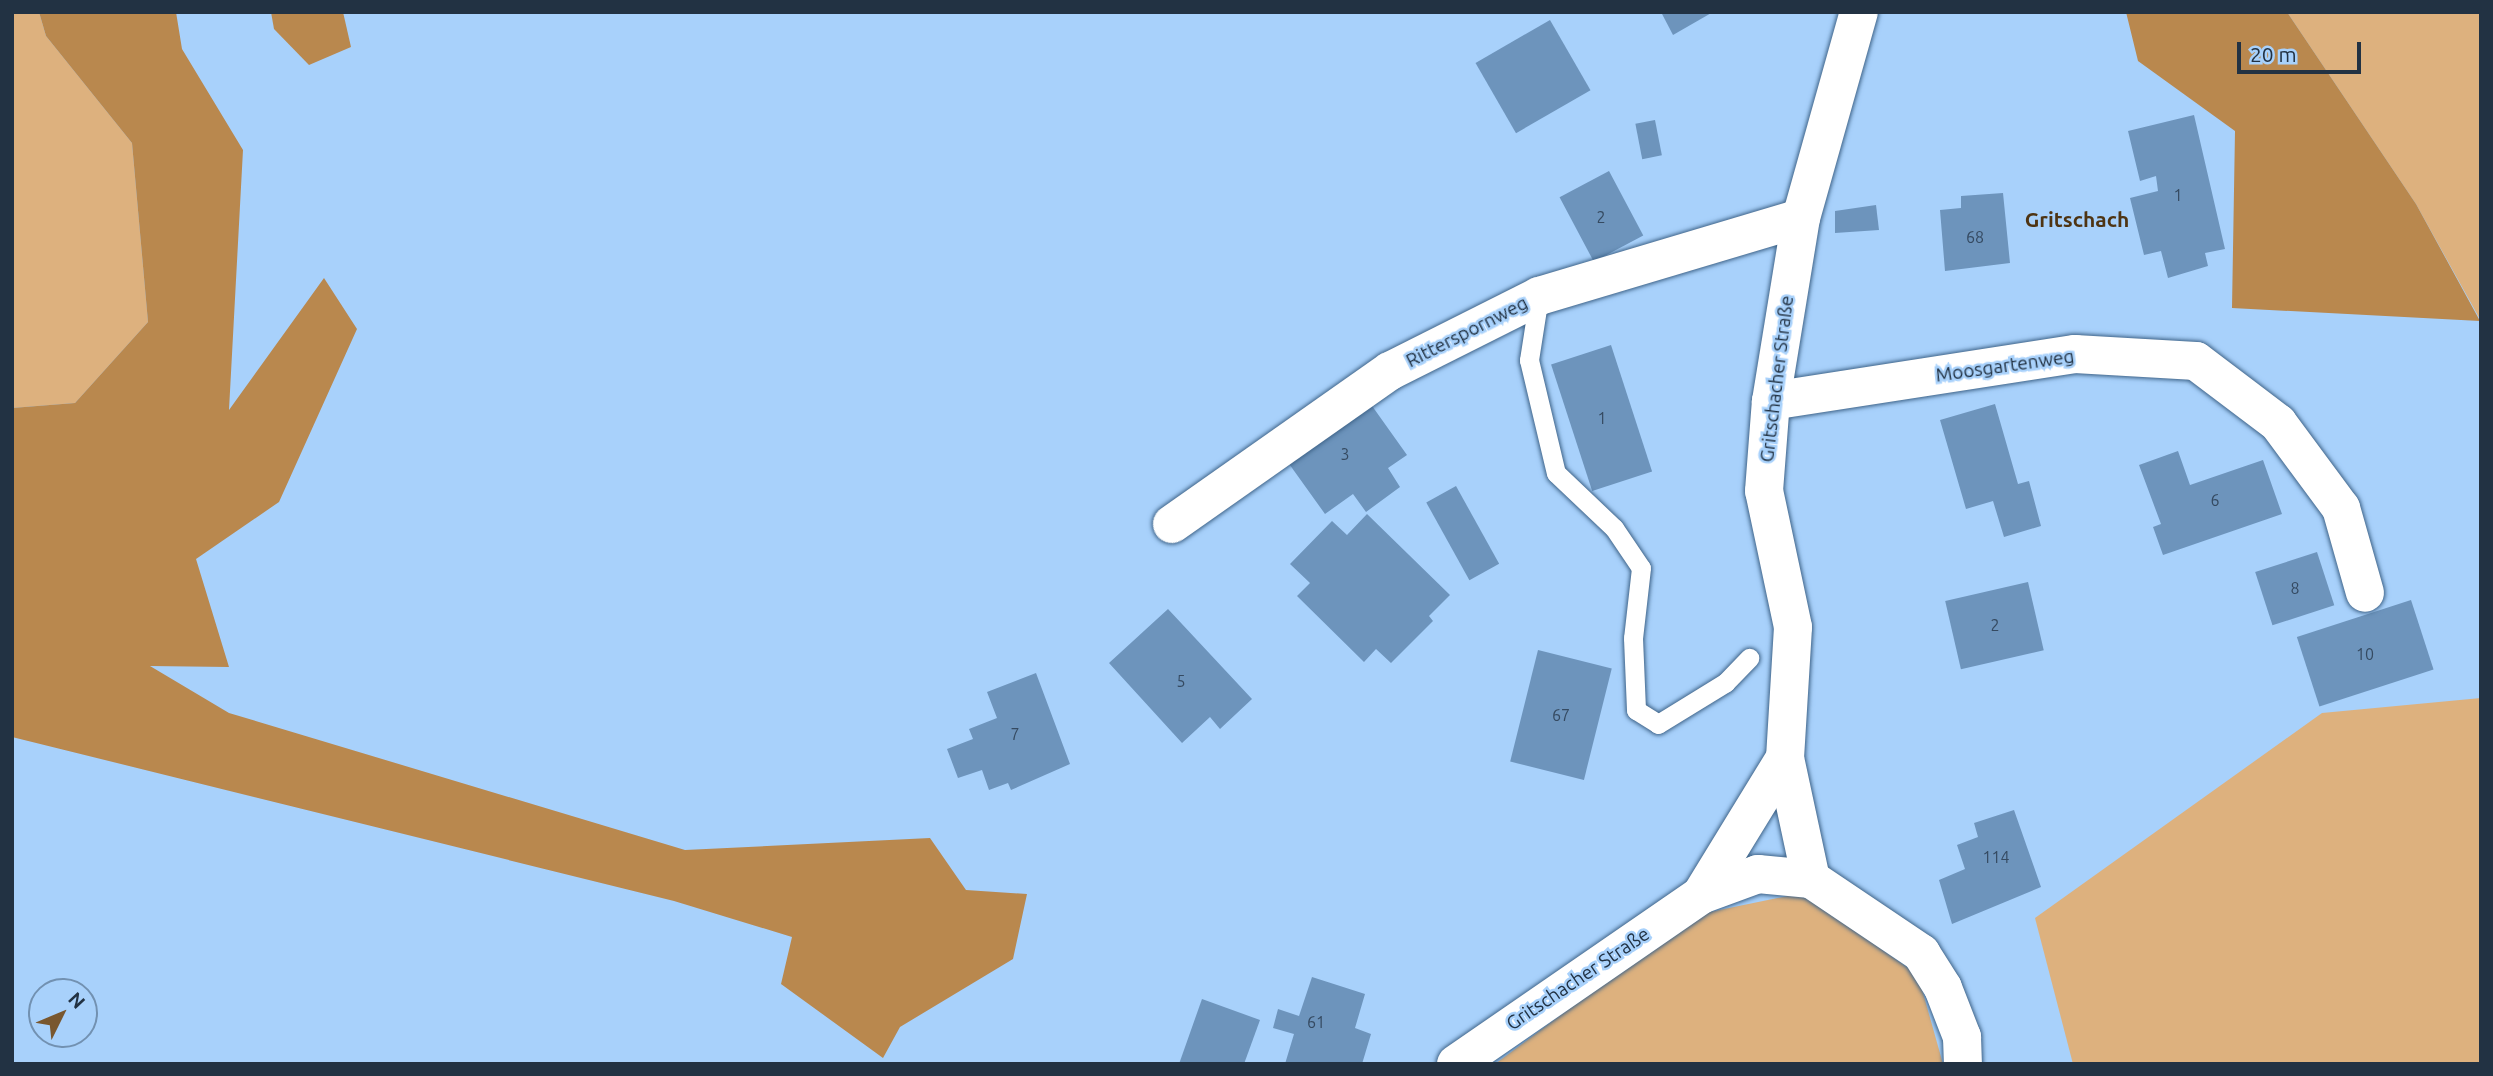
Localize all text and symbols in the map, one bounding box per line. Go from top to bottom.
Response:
scale bar [2241,28,2365,72]
text: 20 m [2250,42,2297,66]
house number: 1 [2173,185,2183,205]
district label: Gritschach [2025,206,2129,232]
house number: 2 [1596,207,1606,227]
house number: 68 [1966,227,1984,247]
street label: Ritterspornweg [1402,291,1532,373]
street label: Gritschacher Straße [1755,294,1799,464]
street label: Moosgartenweg [1934,345,2076,387]
house number: 1 [1597,408,1607,428]
house number: 3 [1340,444,1350,464]
house number: 6 [2210,490,2220,510]
house number: 8 [2290,578,2300,598]
house number: 2 [1990,615,2000,635]
house number: 10 [2356,644,2374,664]
house number: 5 [1176,671,1186,691]
house number: 67 [1552,705,1570,725]
house number: 7 [1010,724,1020,744]
house number: 114 [1982,847,2010,867]
street label: Gritschacher Straße [1502,923,1654,1035]
north arrow [28,978,98,1048]
text: N [64,987,90,1013]
house number: 61 [1307,1012,1325,1032]

